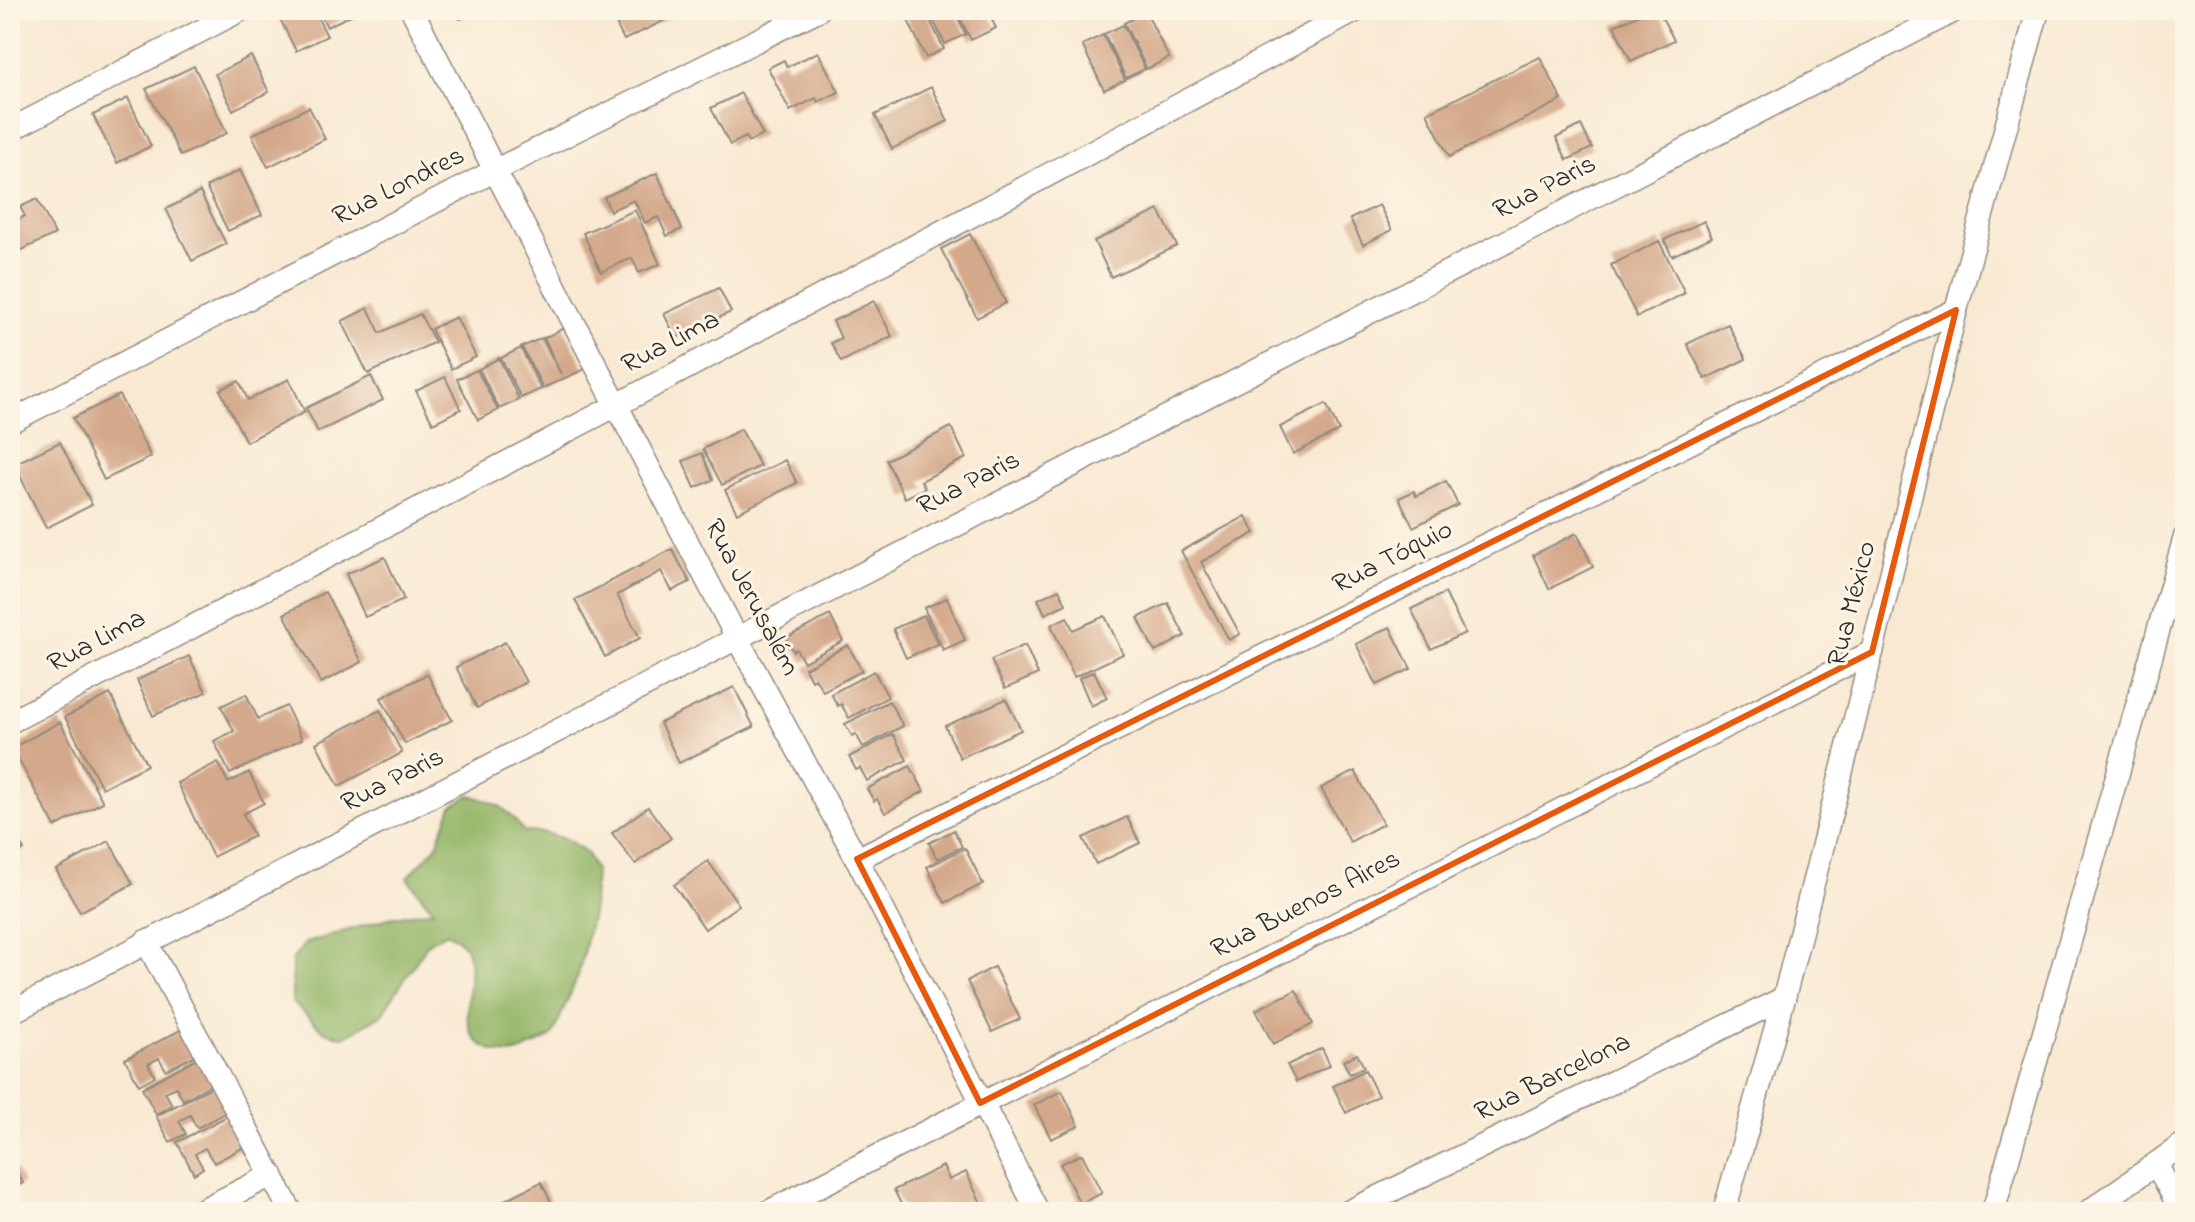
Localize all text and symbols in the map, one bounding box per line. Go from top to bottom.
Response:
street label: Rua Londres [326,136,472,238]
street label: Rua Paris [1486,144,1604,232]
street label: Rua Lima [615,300,727,386]
street label: Rua Paris [910,440,1028,528]
street label: Rua Tóquio [1326,510,1460,606]
street label: Rua Jerusalém [692,512,810,684]
street label: Rua México [1818,537,1888,671]
street label: Rua Lima [41,599,153,685]
street label: Rua Paris [334,737,452,825]
street label: Rua Buenos Aires [1204,839,1408,971]
street label: Rua Barcelona [1468,1022,1638,1134]

